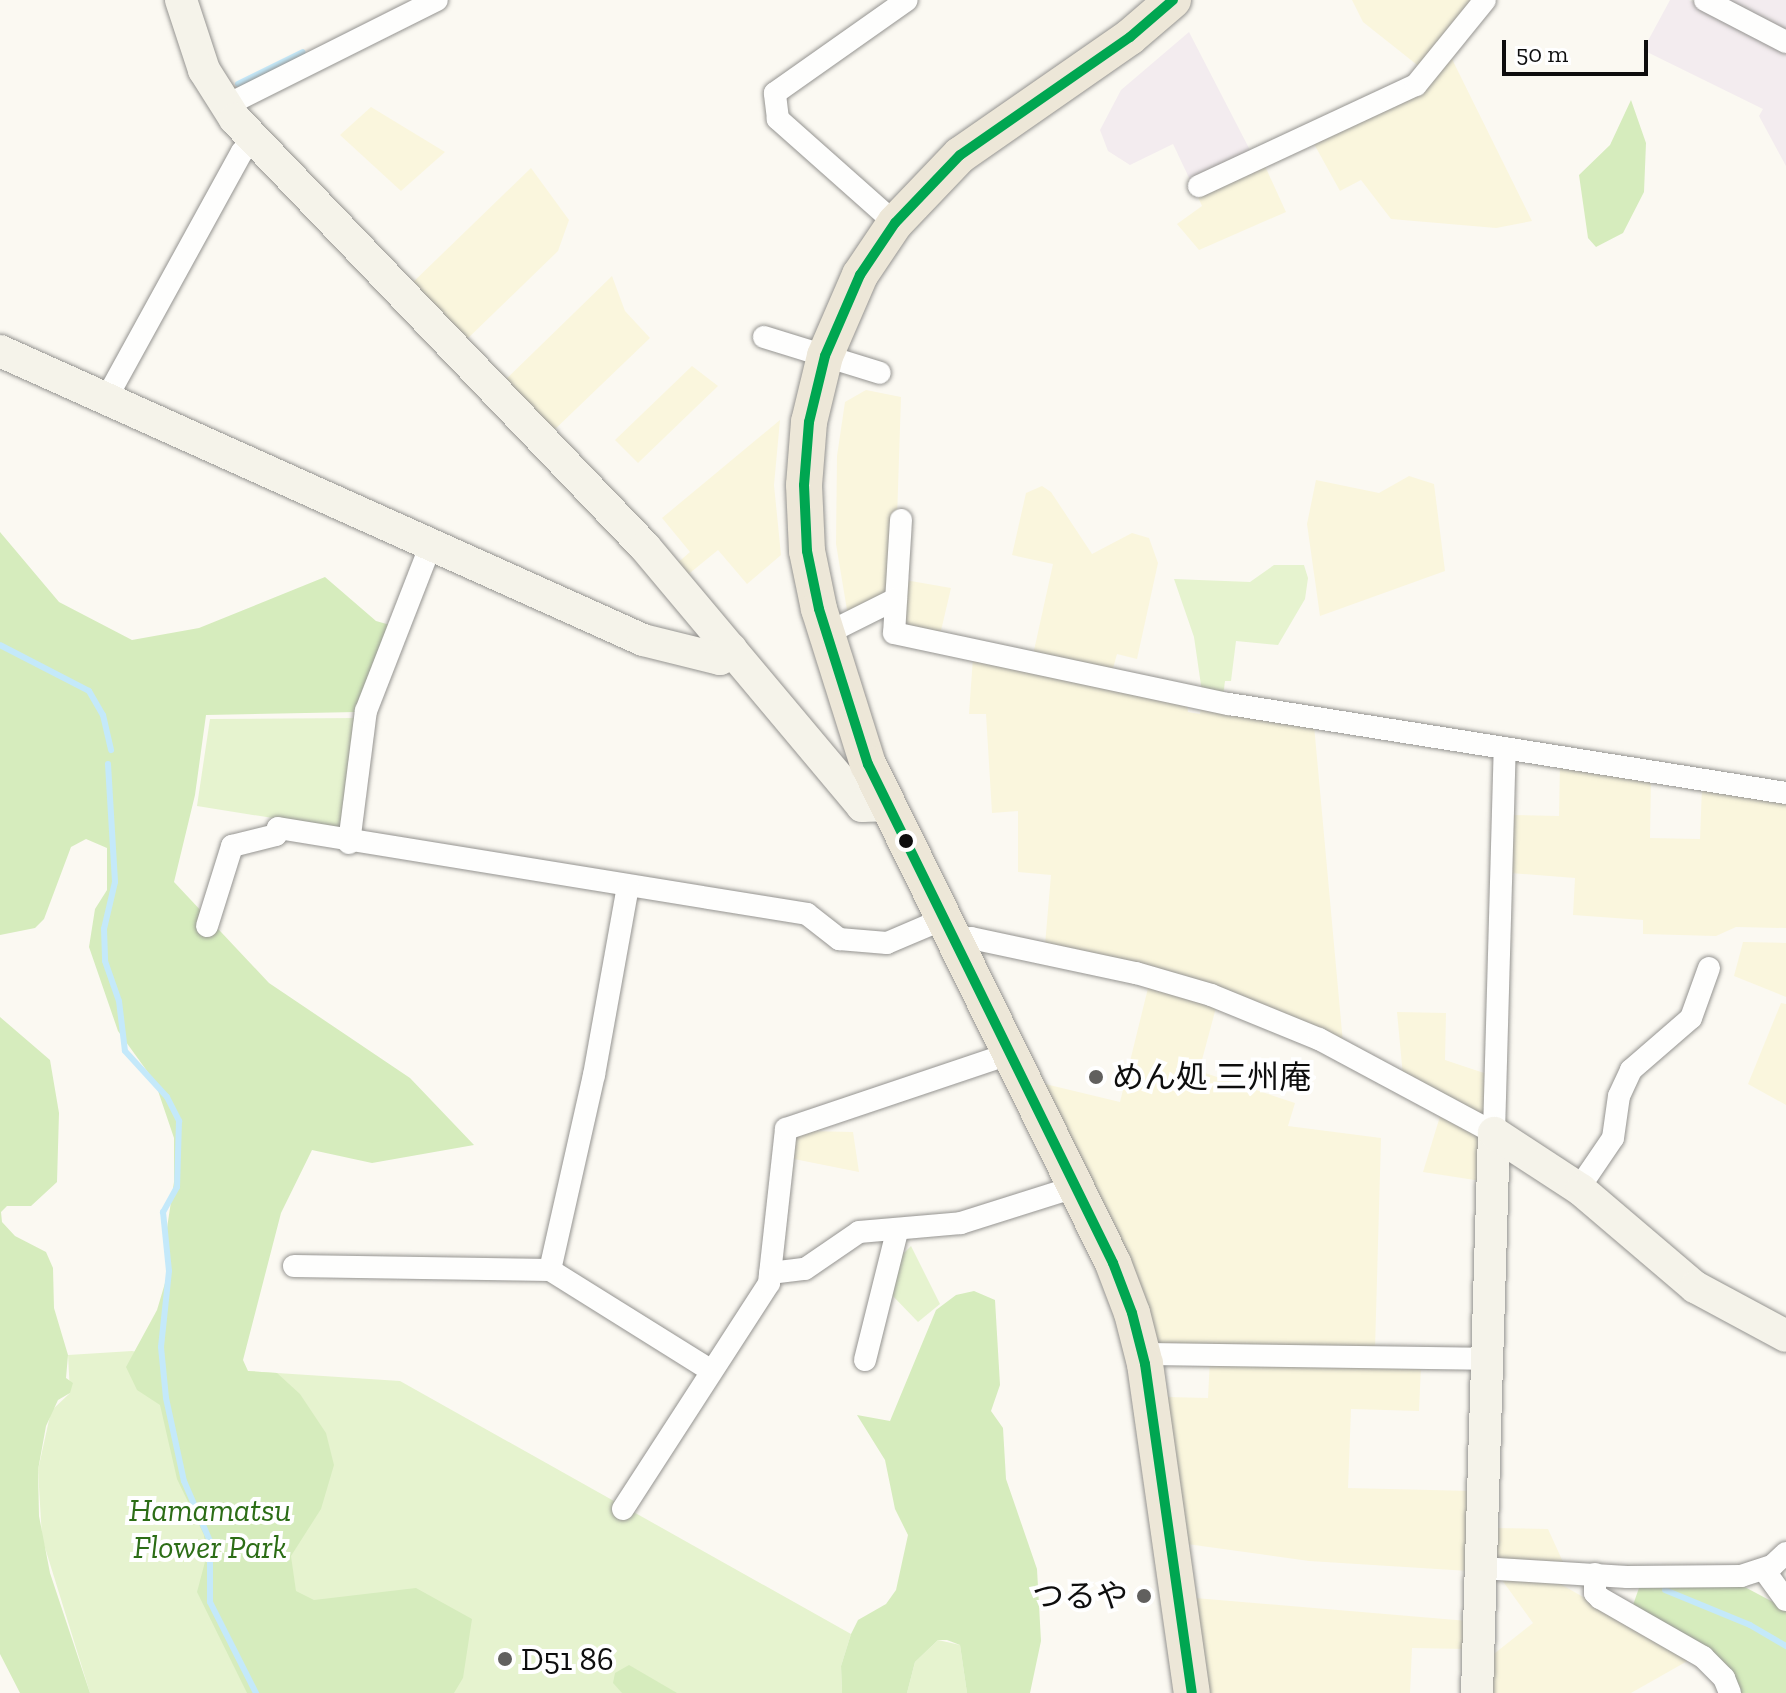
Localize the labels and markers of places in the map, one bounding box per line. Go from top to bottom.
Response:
unlabelled marker [898,833,914,849]
place label: めん処 三州庵 [1112,1058,1311,1096]
marker: めん処 三州庵 [1087,1068,1105,1086]
place label: つるや [1032,1577,1128,1615]
marker: つるや [1135,1587,1153,1605]
place label: D51 86 [521,1640,614,1678]
marker: D51 86 [496,1650,514,1668]

